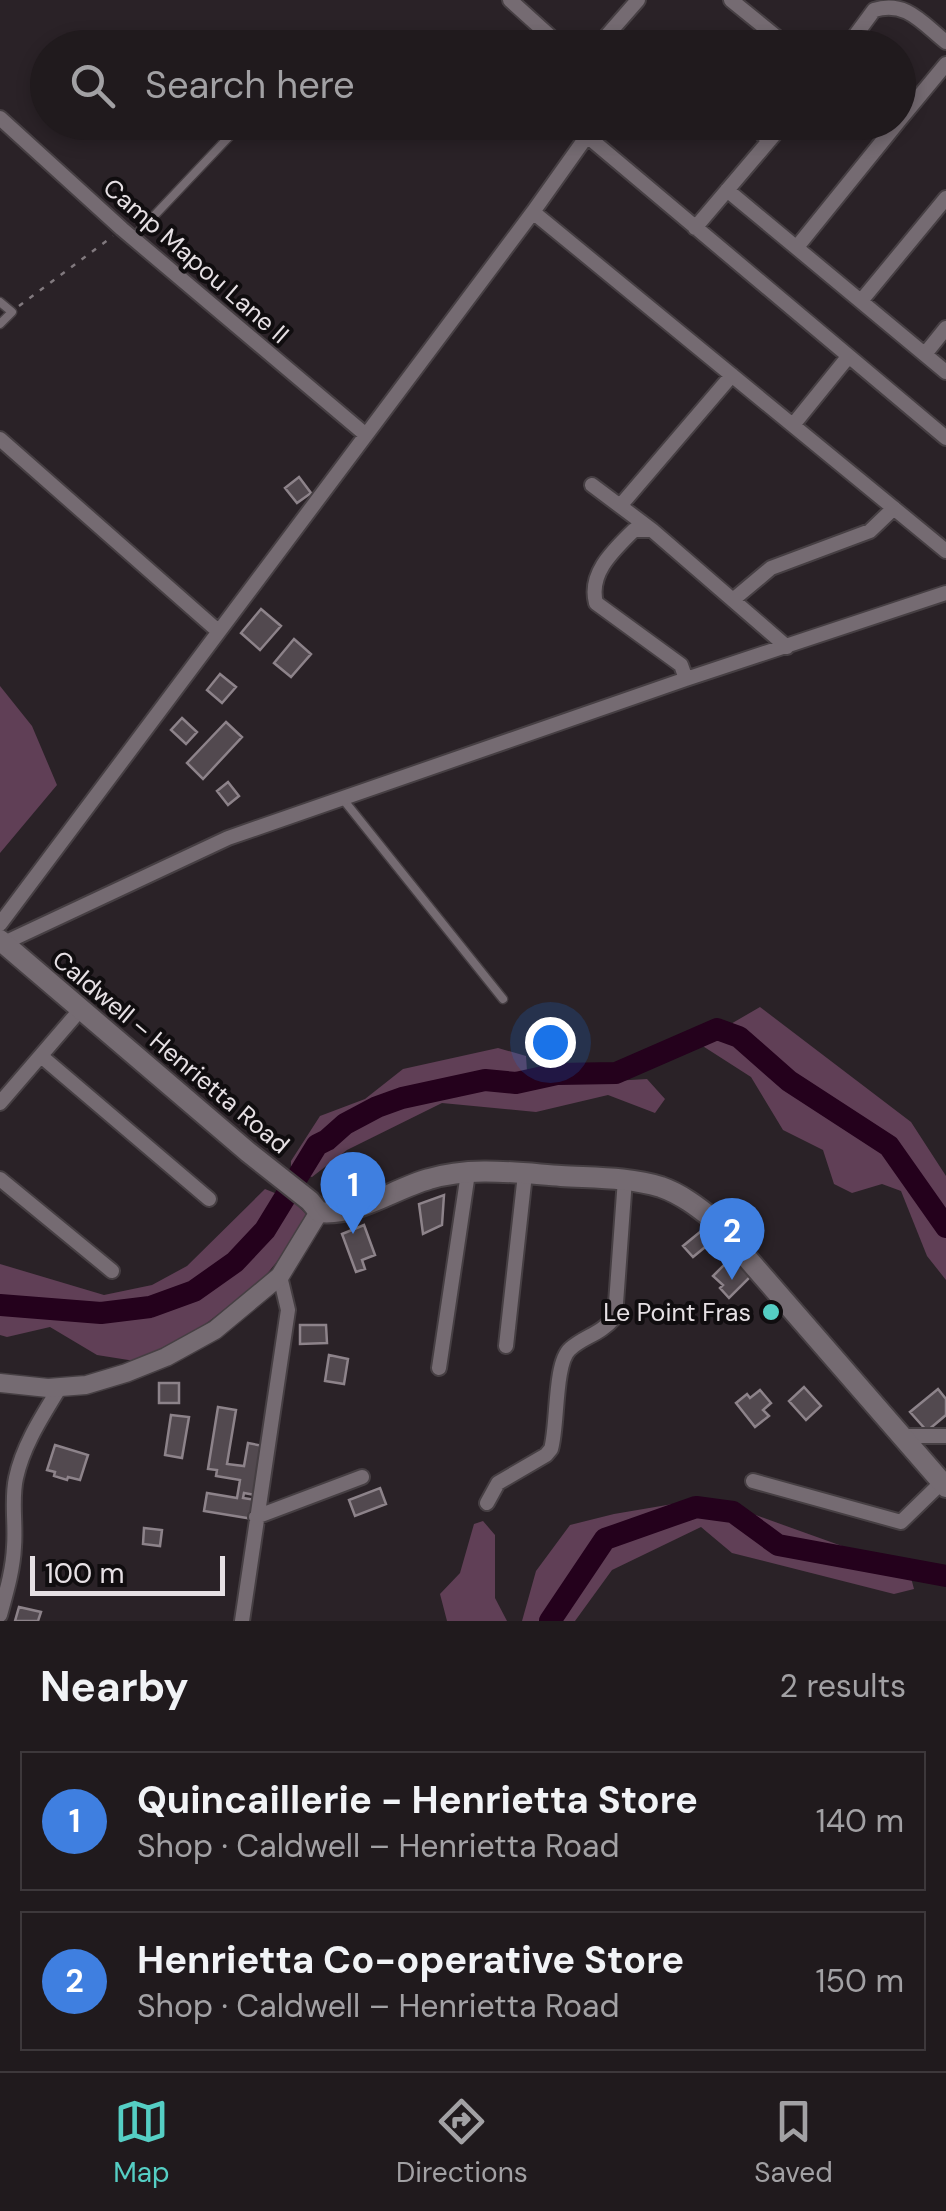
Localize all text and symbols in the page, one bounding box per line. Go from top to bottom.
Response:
search box [30,30,916,140]
icon: search [65,58,120,113]
text: Search here [145,60,355,110]
street label: Camp Mapou Lane II [96,171,296,351]
street label: Caldwell – Henrietta Road [46,943,296,1161]
your location [525,1017,576,1068]
pin: 1 [320,1152,386,1234]
pin: 2 [700,1198,764,1280]
place label: Le Point Fras [603,1296,751,1329]
marker: Le Point Fras [760,1301,782,1323]
scale bar [30,1551,225,1596]
text: 100 m [45,1555,124,1592]
text: Nearby [40,1659,189,1714]
text: 2 results [780,1665,906,1707]
text: Quincaillerie - Henrietta Store [137,1775,698,1825]
text: 1 [69,1800,80,1842]
text: 140 m [816,1800,904,1842]
text: Shop · Caldwell – Henrietta Road [137,1825,620,1867]
text: Henrietta Co-operative Store [137,1935,684,1985]
text: 2 [65,1960,84,2002]
text: 150 m [816,1960,904,2002]
text: Shop · Caldwell – Henrietta Road [137,1985,620,2027]
tab: Map [113,2094,170,2191]
tab: Directions [396,2094,528,2191]
tab: Saved [754,2094,833,2191]

